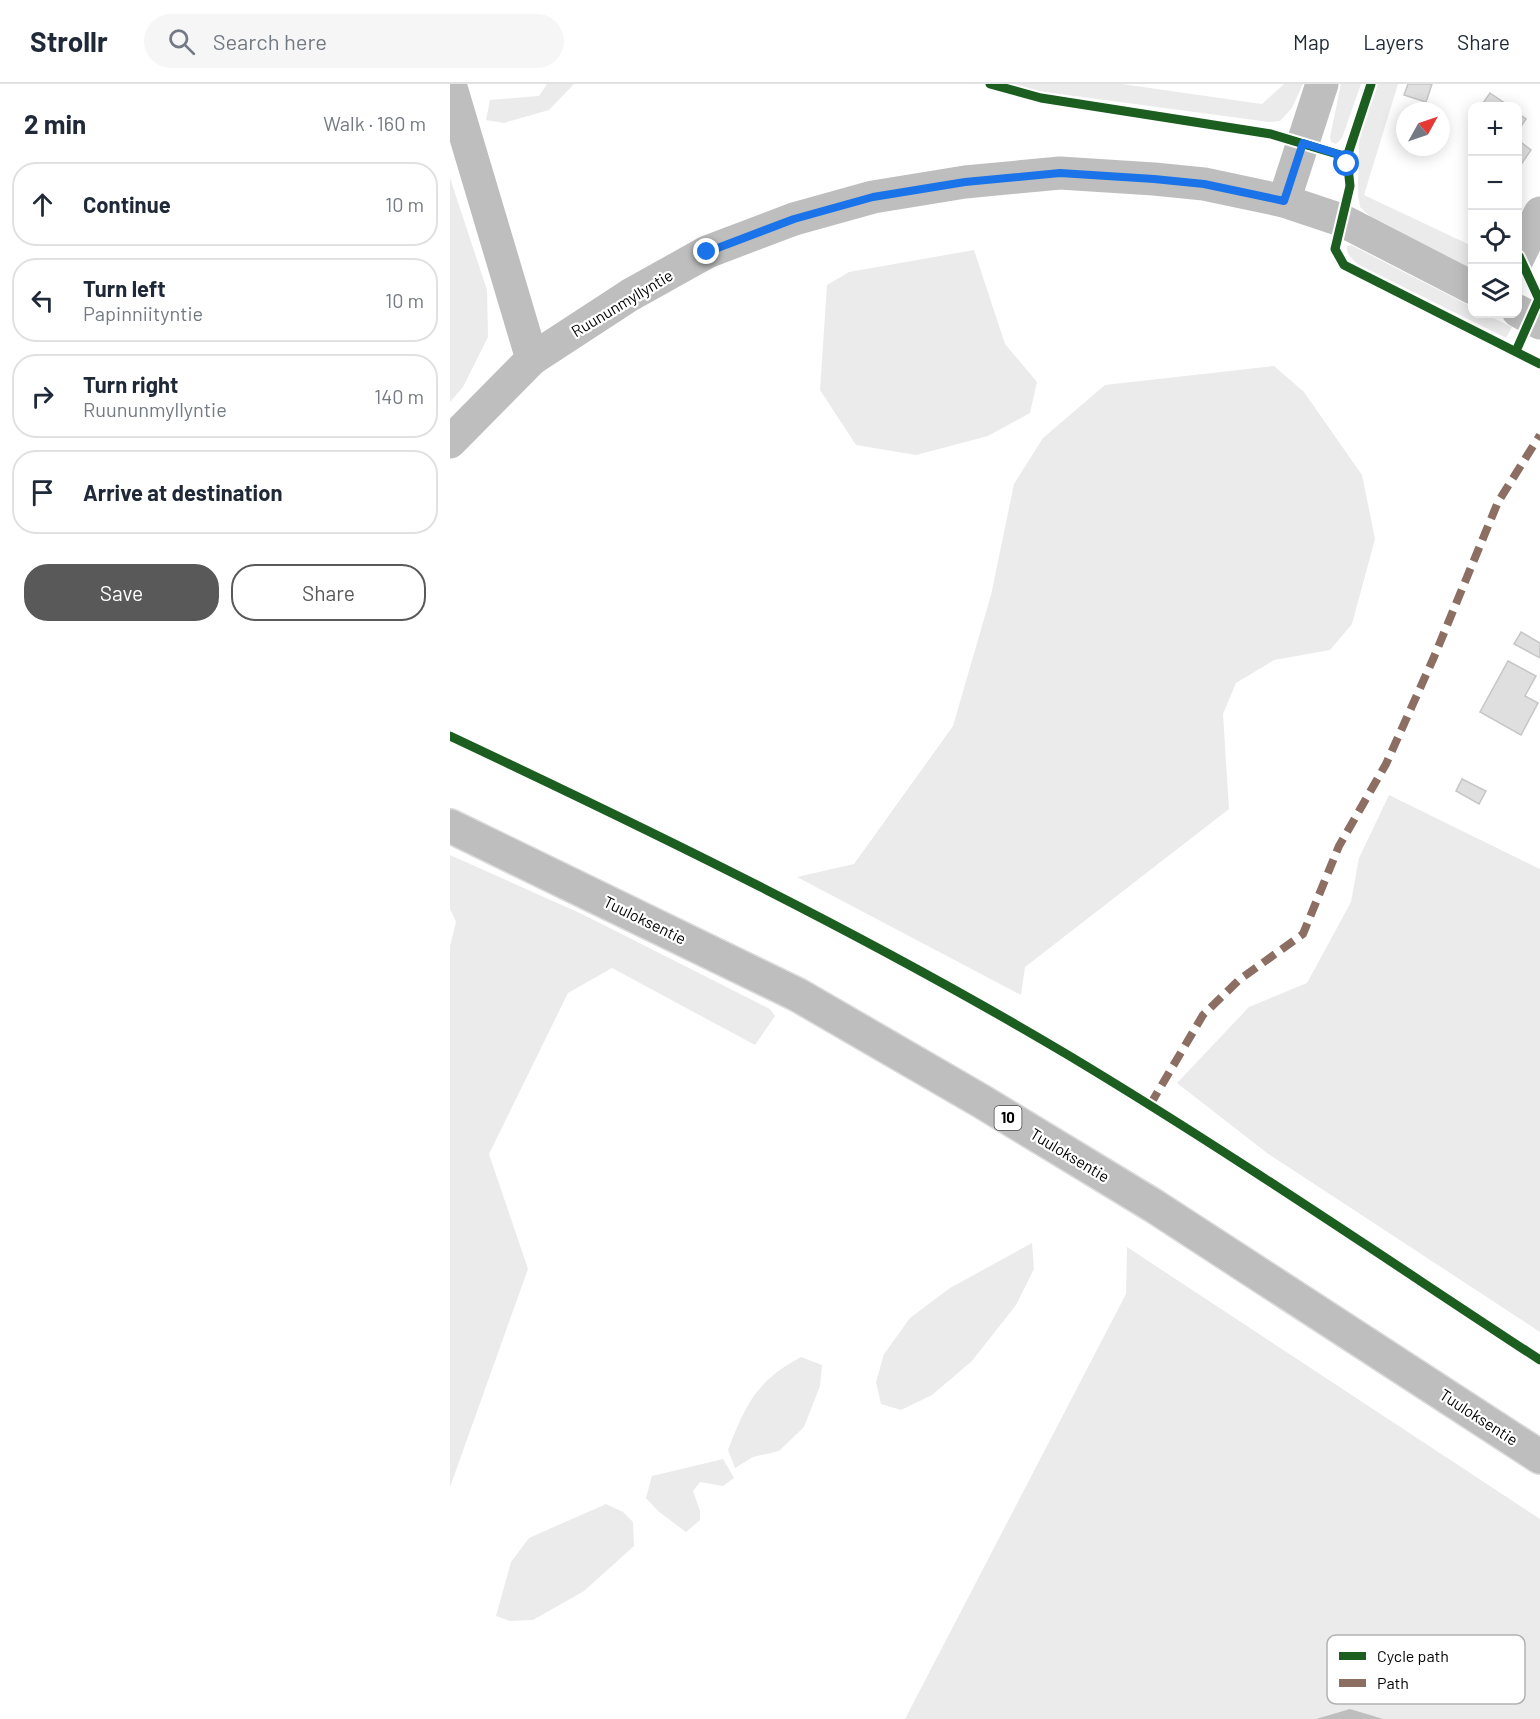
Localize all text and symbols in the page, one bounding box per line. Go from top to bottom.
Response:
search box [144,14,564,68]
text: Strollr [30,24,108,58]
icon: search [165,25,198,58]
text: Search here [213,28,327,54]
text: Map [1293,29,1330,54]
text: Layers [1363,29,1424,54]
text: Share [1457,29,1510,54]
north arrow [1396,102,1450,156]
map controls [1468,102,1522,318]
button: + [1468,102,1522,156]
text: 2 min [24,108,86,139]
text: Walk · 160 m [323,111,426,135]
route start [1333,150,1359,176]
button: − [1468,156,1522,210]
icon: ahead [26,188,59,221]
text: Continue [83,191,171,217]
text: 10 m [385,192,424,216]
button: locate [1468,210,1522,264]
route end [693,238,719,264]
button: layers [1468,264,1522,318]
street label: Ruununmyllyntie [568,265,676,340]
text: Turn left [83,275,166,301]
icon: left [26,284,59,317]
text: 10 m [385,288,424,312]
text: Papinniityntie [83,301,203,325]
text: Turn right [83,371,178,397]
icon: right [26,380,59,413]
text: 140 m [374,384,424,408]
text: Ruununmyllyntie [83,397,227,421]
icon: arrive [26,476,59,509]
text: Arrive at destination [83,479,282,505]
button: Save [24,564,219,621]
button: Share [231,564,426,621]
street label: Tuuloksentie [601,891,689,948]
road number: 10 [994,1106,1022,1130]
street label: Tuuloksentie [1027,1123,1113,1186]
street label: Tuuloksentie [1437,1384,1522,1449]
legend [1327,1635,1525,1704]
text: Cycle path [1377,1646,1449,1665]
text: Path [1377,1673,1409,1692]

